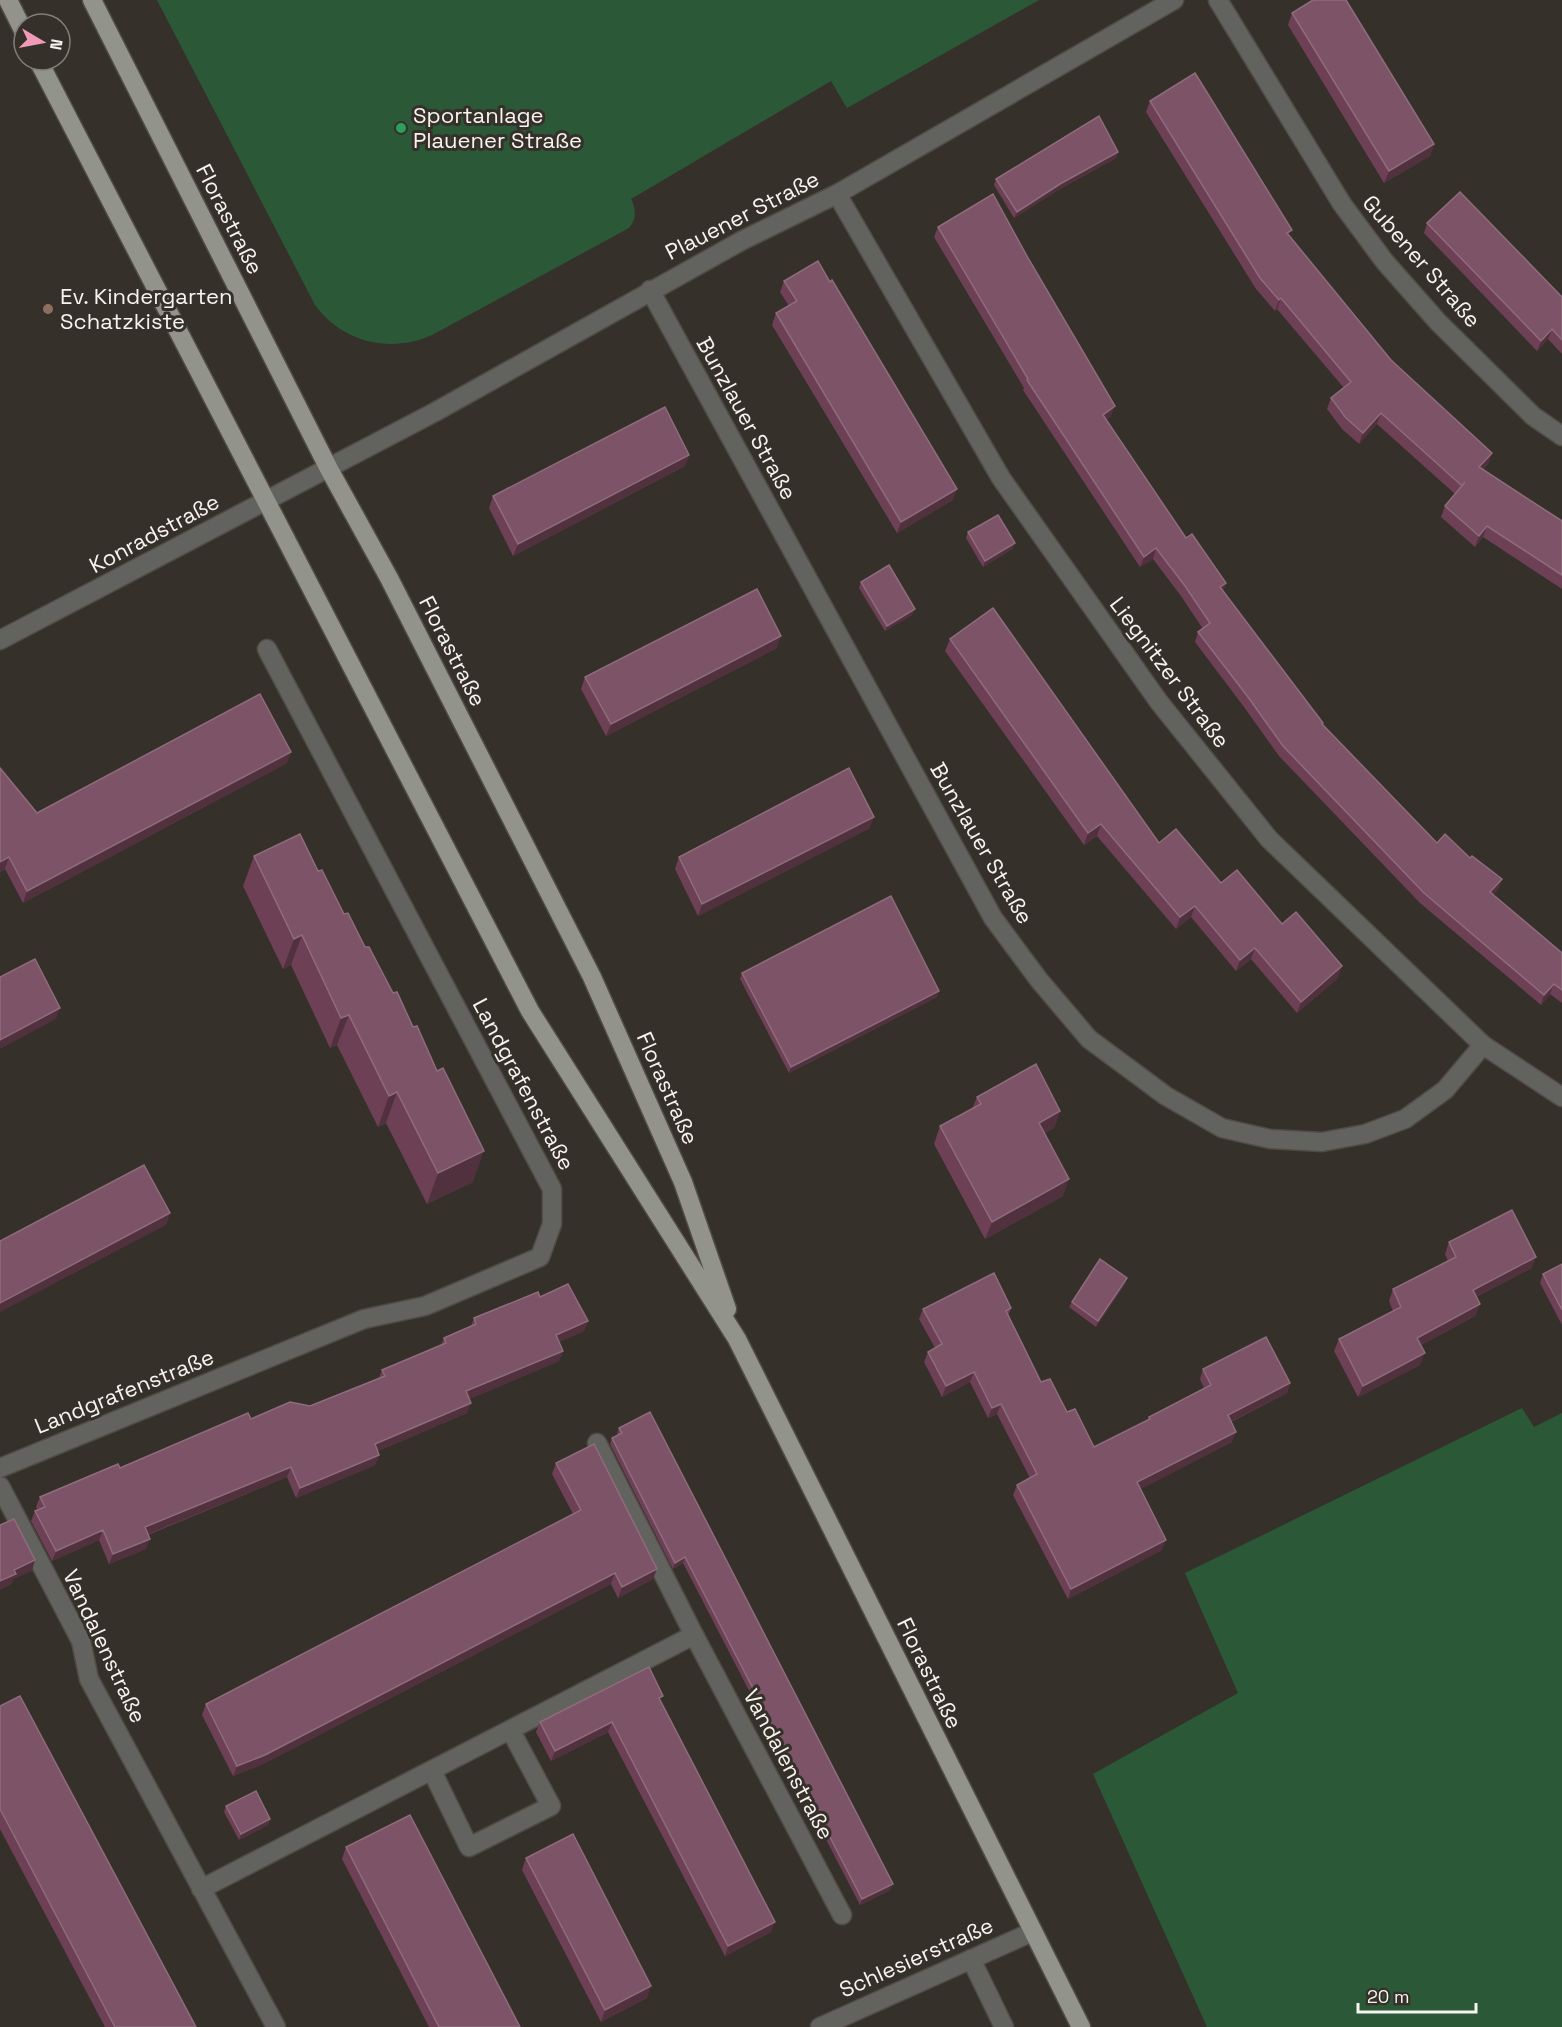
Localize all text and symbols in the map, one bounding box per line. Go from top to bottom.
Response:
north arrow [12,12,72,72]
text: N [45,37,68,52]
place label: Sportanlage Plauener Straße [413,101,582,154]
marker: Sportanlage Plauener Straße [394,121,408,135]
street label: Florastraße [190,159,270,279]
street label: Plauener Straße [660,164,824,266]
street label: Gubener Straße [1357,189,1487,333]
place label: Ev. Kindergarten Schatzkiste [60,282,233,335]
marker: Ev. Kindergarten Schatzkiste [41,302,55,316]
street label: Bunzlauer Straße [691,332,803,504]
street label: Konradstraße [84,487,224,579]
street label: Florastraße [413,591,493,711]
street label: Liegnitzer Straße [1104,591,1236,753]
street label: Bunzlauer Straße [924,757,1040,929]
street label: Landgrafenstraße [467,993,581,1175]
street label: Florastraße [631,1027,705,1149]
street label: Landgrafenstraße [30,1342,218,1440]
street label: Vandalenstraße [57,1565,153,1727]
street label: Florastraße [891,1613,969,1733]
street label: Vandalenstraße [738,1684,840,1844]
street label: Schlesierstraße [835,1911,997,2003]
scale bar [1358,1976,1476,2014]
text: 20 m [1367,1985,1410,2008]

